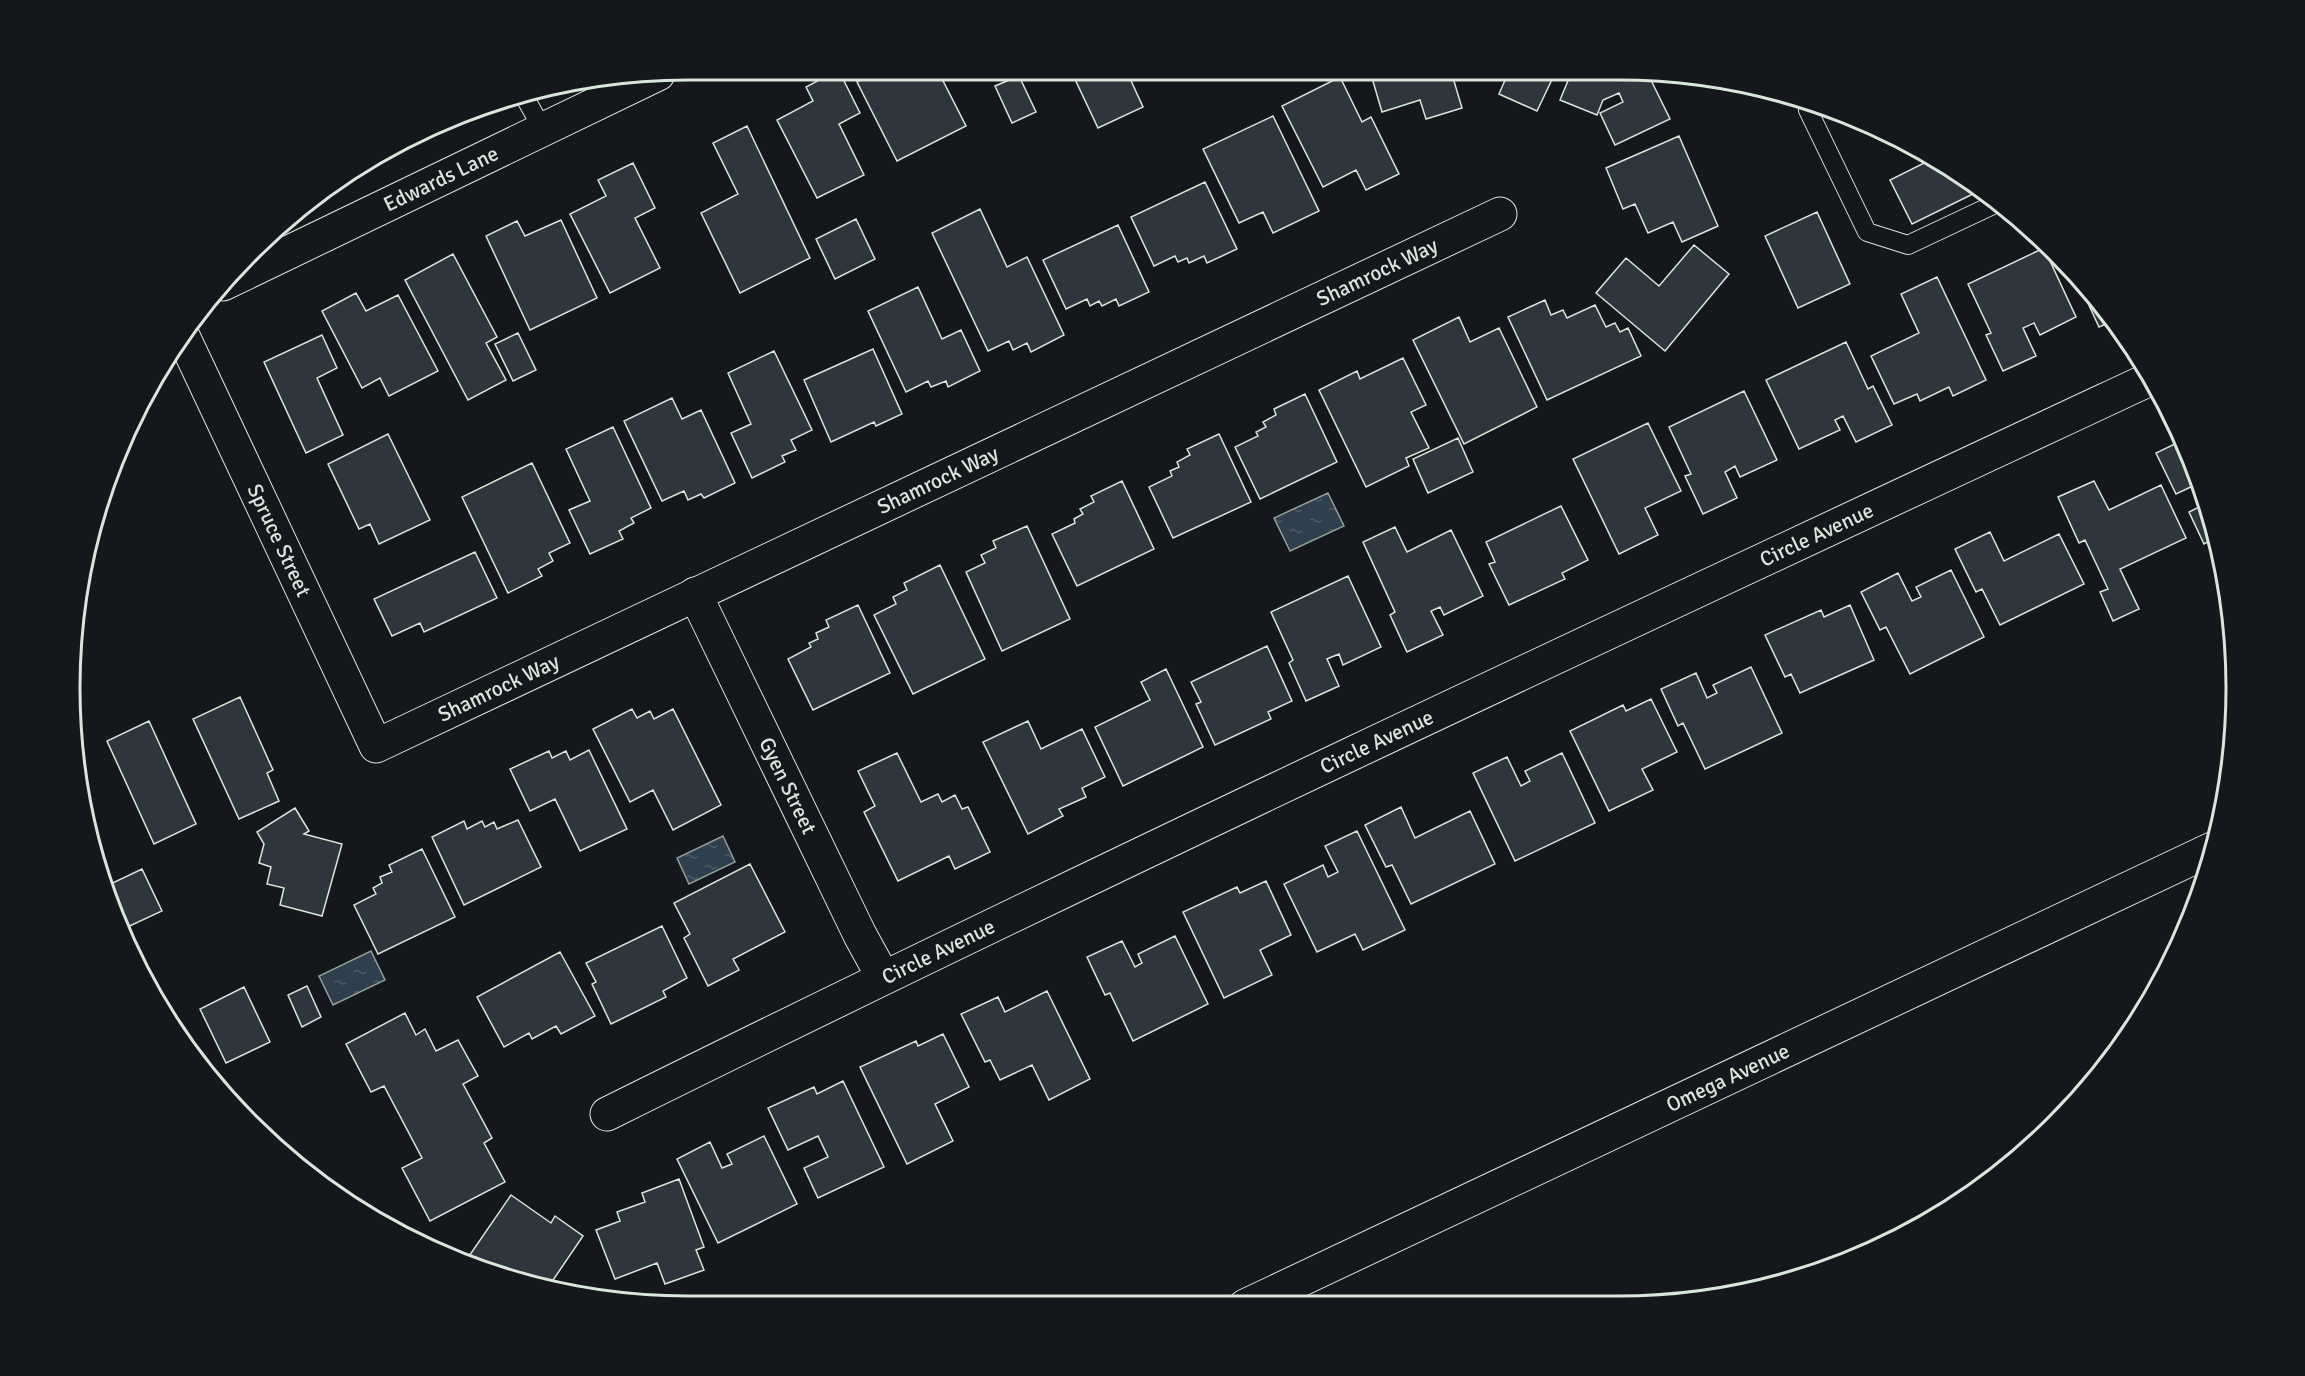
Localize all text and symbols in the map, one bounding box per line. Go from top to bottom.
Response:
street label: Edwards Lane [379,140,503,218]
street label: Shamrock Way [1312,232,1442,312]
street label: Shamrock Way [873,440,1003,520]
street label: Spruce Street [241,480,317,601]
street label: Circle Avenue [1755,497,1877,573]
street label: Shamrock Way [434,648,564,728]
street label: Circle Avenue [1316,704,1438,780]
street label: Gyen Street [753,733,822,838]
street label: Circle Avenue [878,913,999,990]
street label: Omega Avenue [1662,1038,1794,1118]

